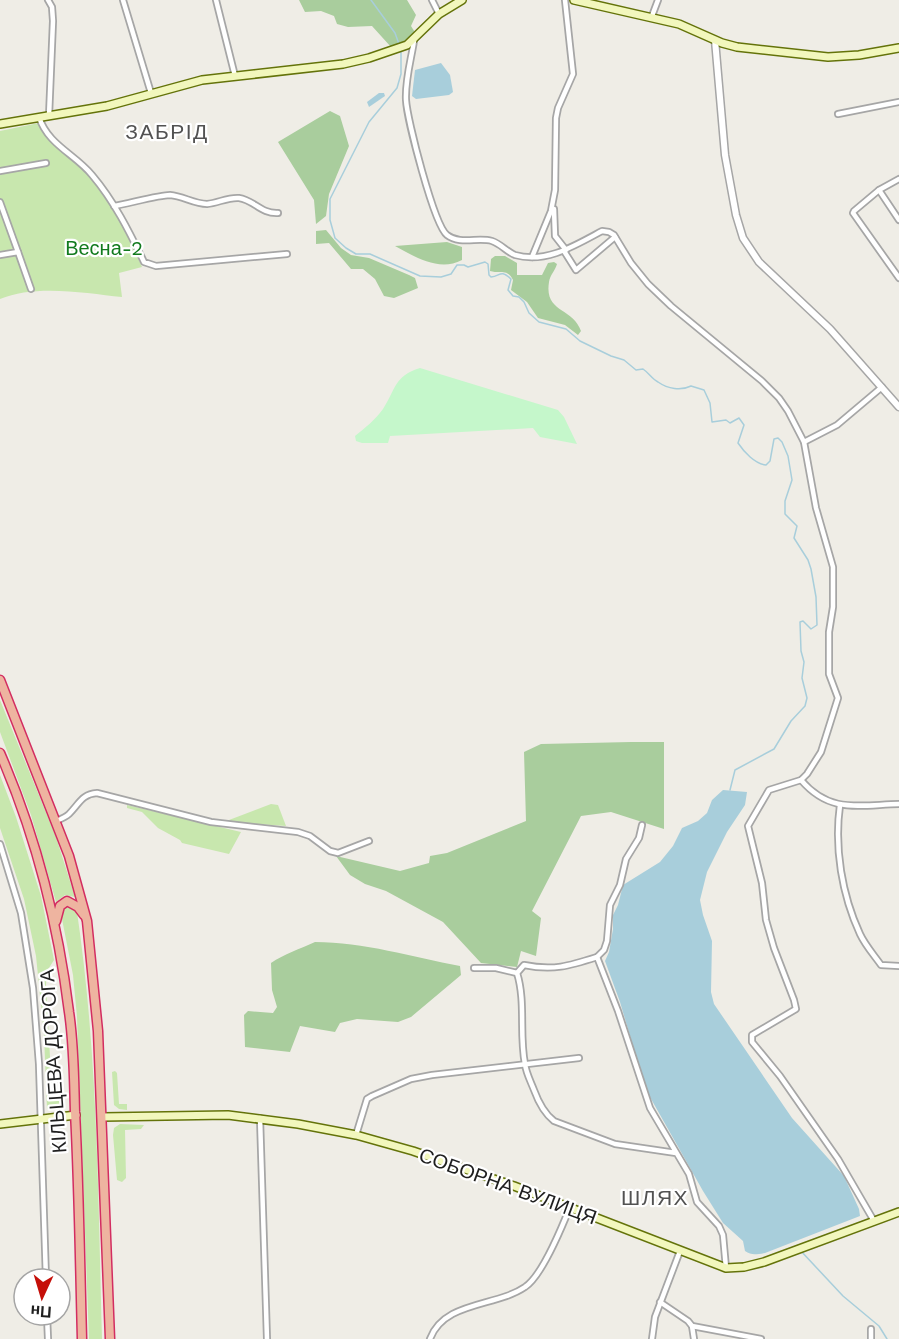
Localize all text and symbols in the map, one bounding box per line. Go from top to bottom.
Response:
district label: ЗАБРІД [125,119,209,144]
park label: Весна-2 [65,236,143,260]
street label: КІЛЬЦЕВА ДОРОГА [35,967,71,1154]
street label: СОБОРНА ВУЛИЦЯ [416,1143,600,1229]
district label: ШЛЯХ [621,1185,689,1210]
north arrow [12,1267,72,1327]
text: Пн [30,1301,52,1322]

